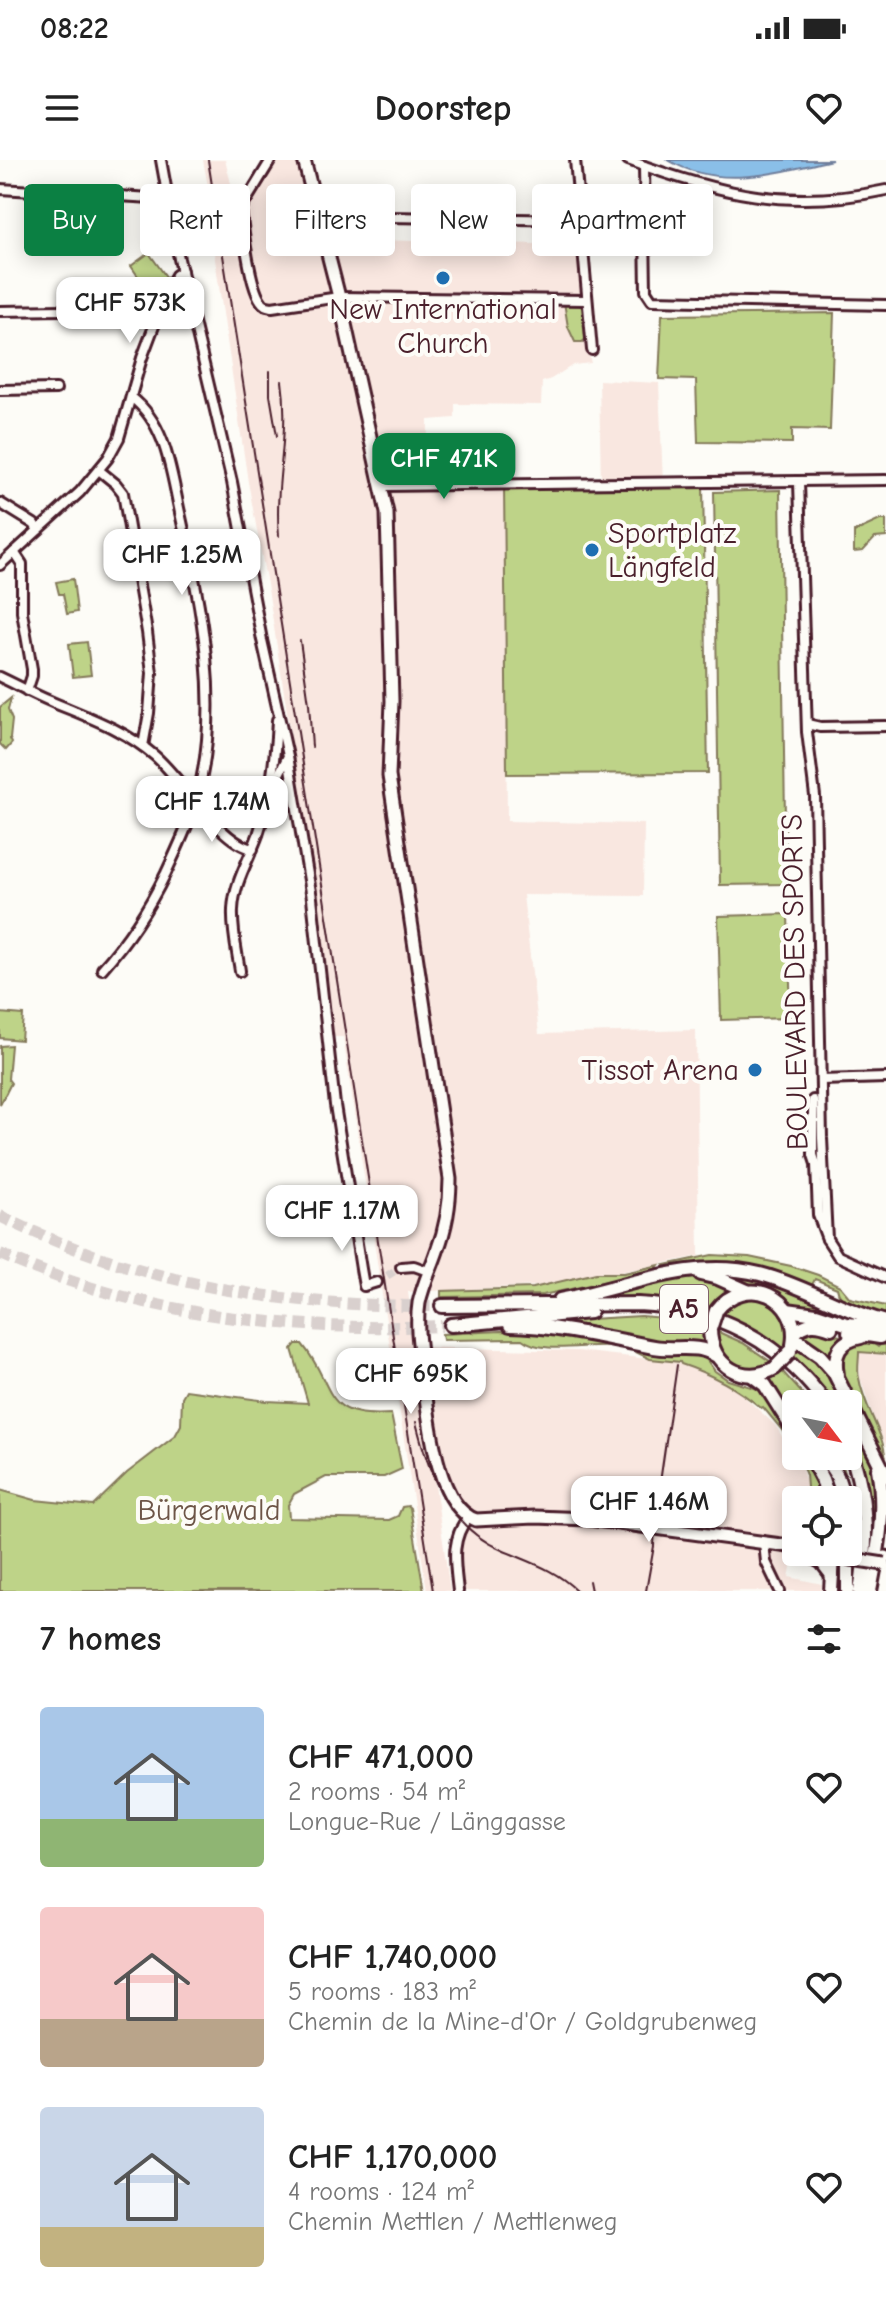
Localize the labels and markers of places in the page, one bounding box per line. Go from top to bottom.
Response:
marker: New International Church [434,269,452,287]
pin: CHF 573K [47,277,213,345]
place label: New International Church [329,292,557,361]
pin: CHF 471K [361,433,527,501]
place label: Sportplatz Längfeld [608,516,736,585]
pin: CHF 1.25M [90,529,274,597]
marker: Sportplatz Längfeld [583,541,601,559]
pin: CHF 1.74M [120,776,304,844]
place label: Tissot Arena [582,1053,739,1088]
marker: Tissot Arena [746,1061,764,1079]
pin: CHF 1.17M [250,1185,434,1253]
pin: CHF 695K [328,1348,494,1416]
pin: CHF 1.46M [557,1476,741,1544]

